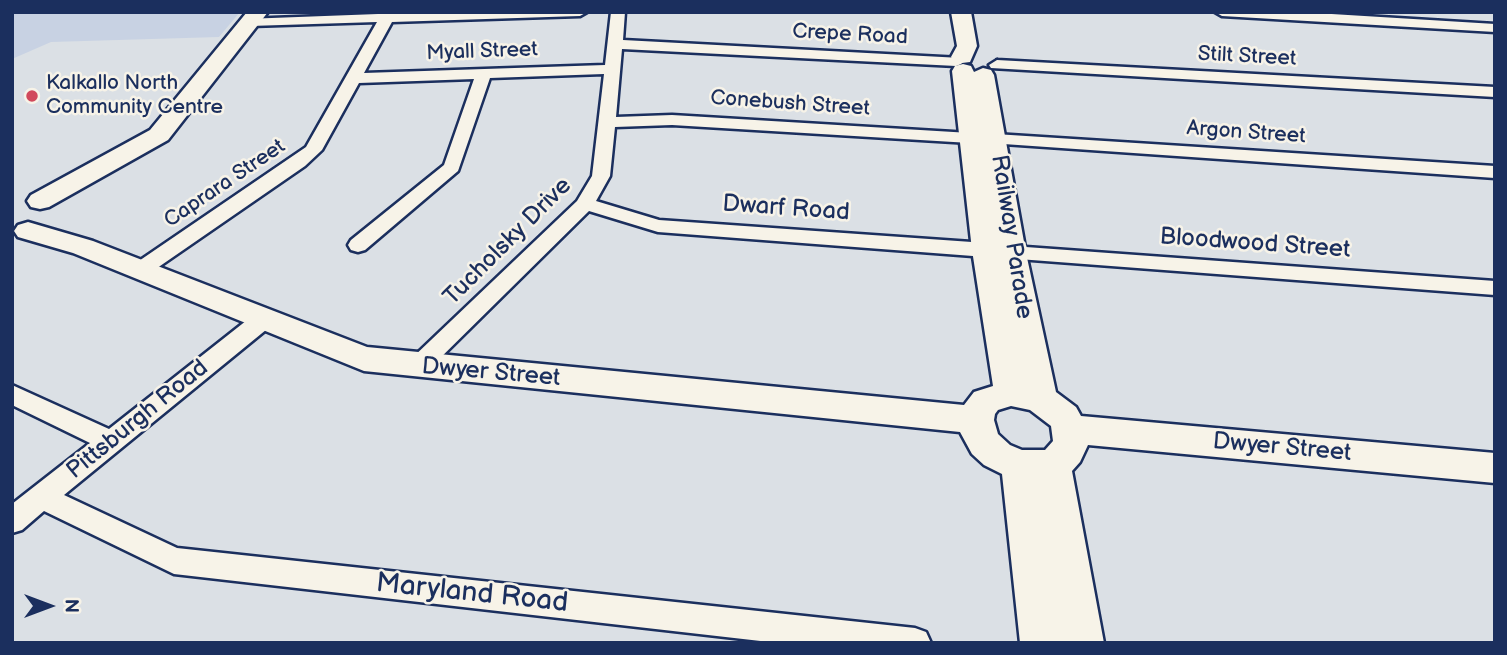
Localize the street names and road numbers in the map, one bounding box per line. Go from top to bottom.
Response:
street label: Crepe Road [792,19,908,51]
street label: Myall Street [426,37,538,67]
street label: Stilt Street [1197,42,1297,72]
street label: Conebush Street [709,86,871,122]
street label: Argon Street [1186,116,1306,150]
street label: Caprara Street [160,134,290,234]
street label: Railway Parade [984,153,1038,321]
street label: Tucholsky Drive [438,172,578,312]
street label: Dwarf Road [721,190,851,228]
street label: Bloodwood Street [1159,223,1351,265]
street label: Dwyer Street [421,353,561,393]
street label: Pittsburgh Road [62,354,214,486]
street label: Dwyer Street [1212,428,1352,468]
street label: Maryland Road [374,567,570,621]

